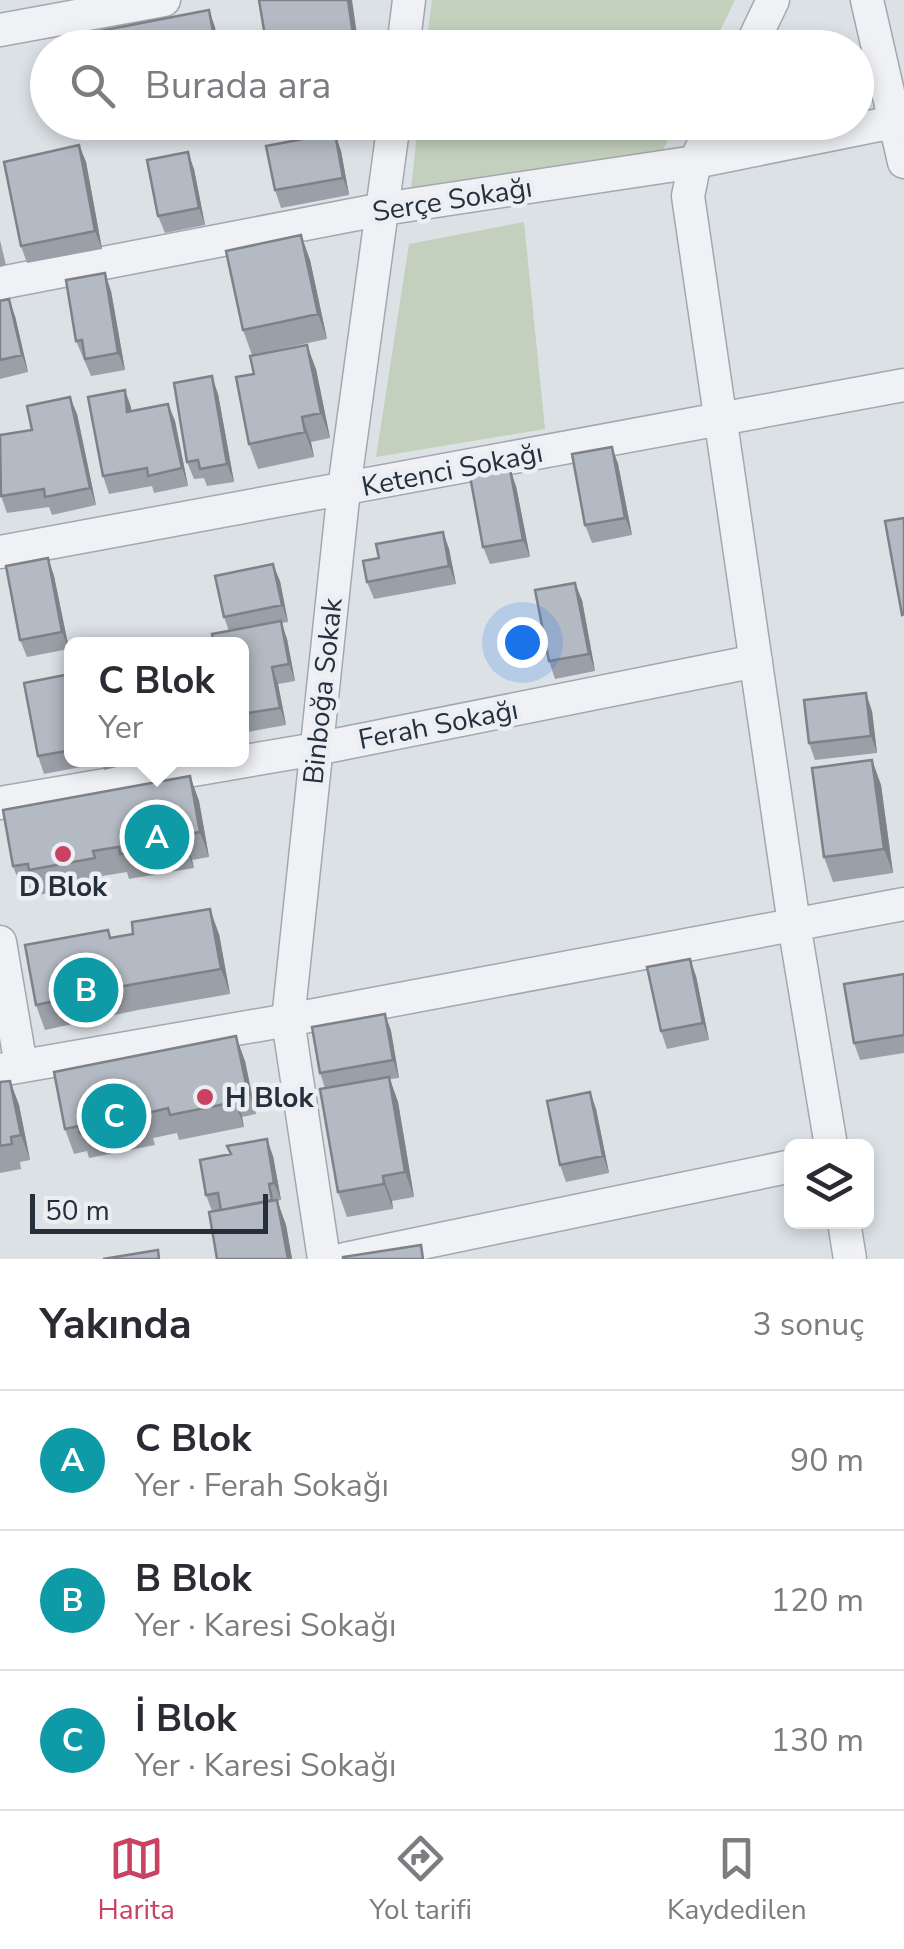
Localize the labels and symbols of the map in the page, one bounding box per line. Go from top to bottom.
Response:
street label: Serçe Sokağı [370,169,535,231]
street label: Ketenci Sokağı [358,434,546,506]
street label: Binboğa Sokak [294,595,352,786]
your location [497,617,548,668]
street label: Ferah Sokağı [355,691,521,759]
pin: A [124,800,190,874]
marker: D Blok [52,843,74,865]
place label: D Blok [19,868,108,906]
pin: B [54,952,118,1028]
pin: C [82,1078,146,1154]
place label: H Blok [225,1079,314,1117]
marker: H Blok [194,1086,216,1108]
scale bar [30,1189,268,1234]

